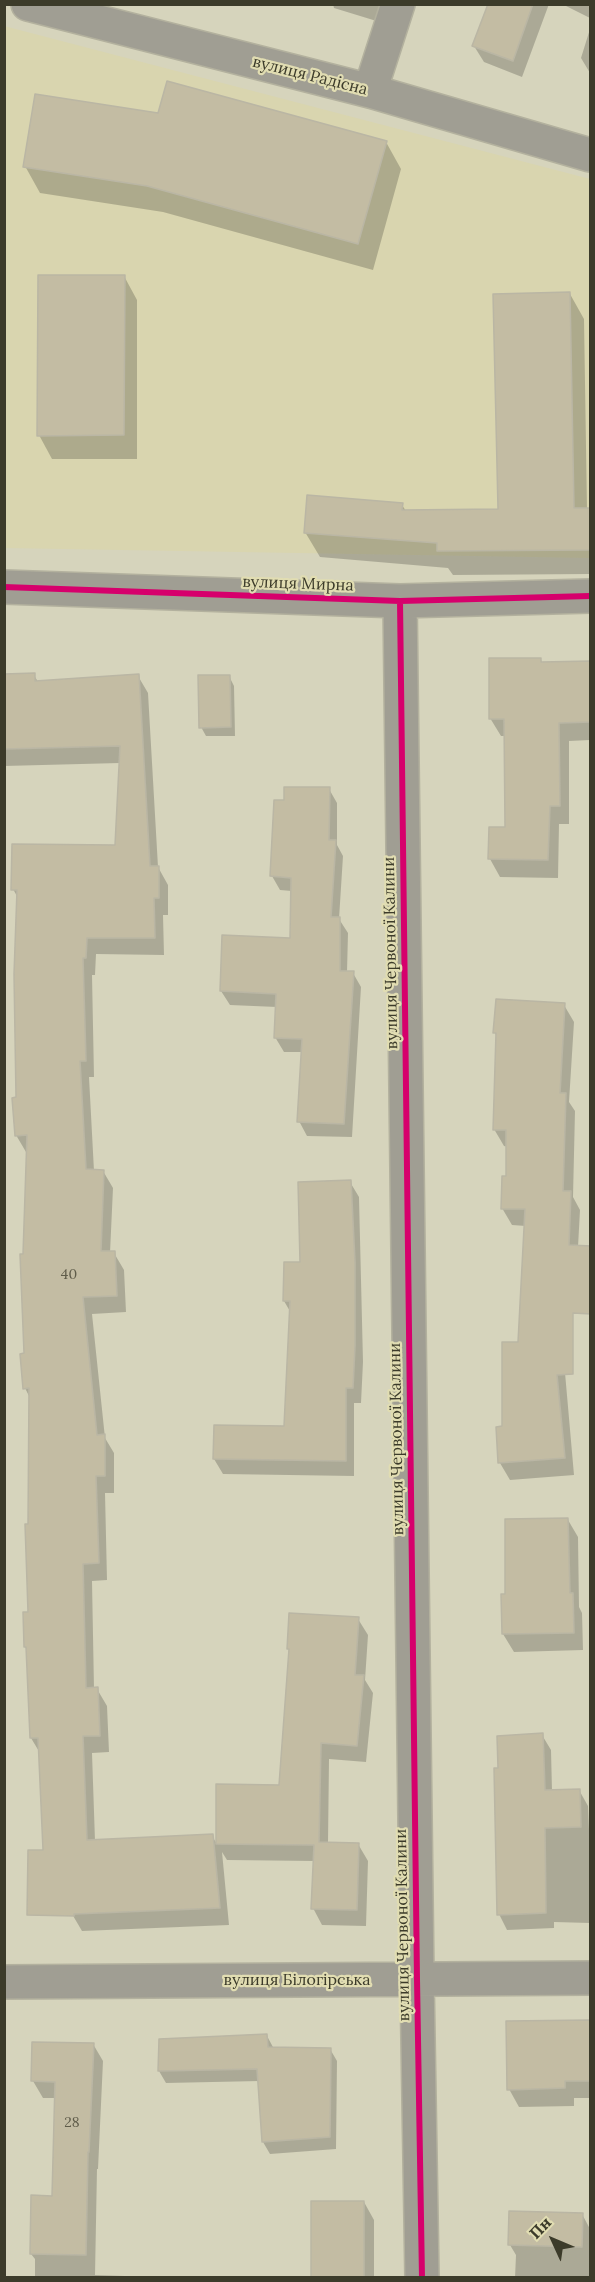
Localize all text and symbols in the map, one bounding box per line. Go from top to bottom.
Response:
street label: вулиця Радісна [251,52,369,100]
street label: вулиця Мирна [242,572,354,596]
street label: вулиця Червоної Калини [380,857,402,1049]
house number: 40 [61,1267,77,1283]
street label: вулиця Червоної Калини [386,1343,408,1535]
street label: вулиця Червоної Калини [392,1829,414,2021]
street label: вулиця Білогірська [224,1970,370,1990]
house number: 28 [64,2115,80,2131]
north arrow [523,2210,583,2270]
text: Пн [525,2212,555,2243]

